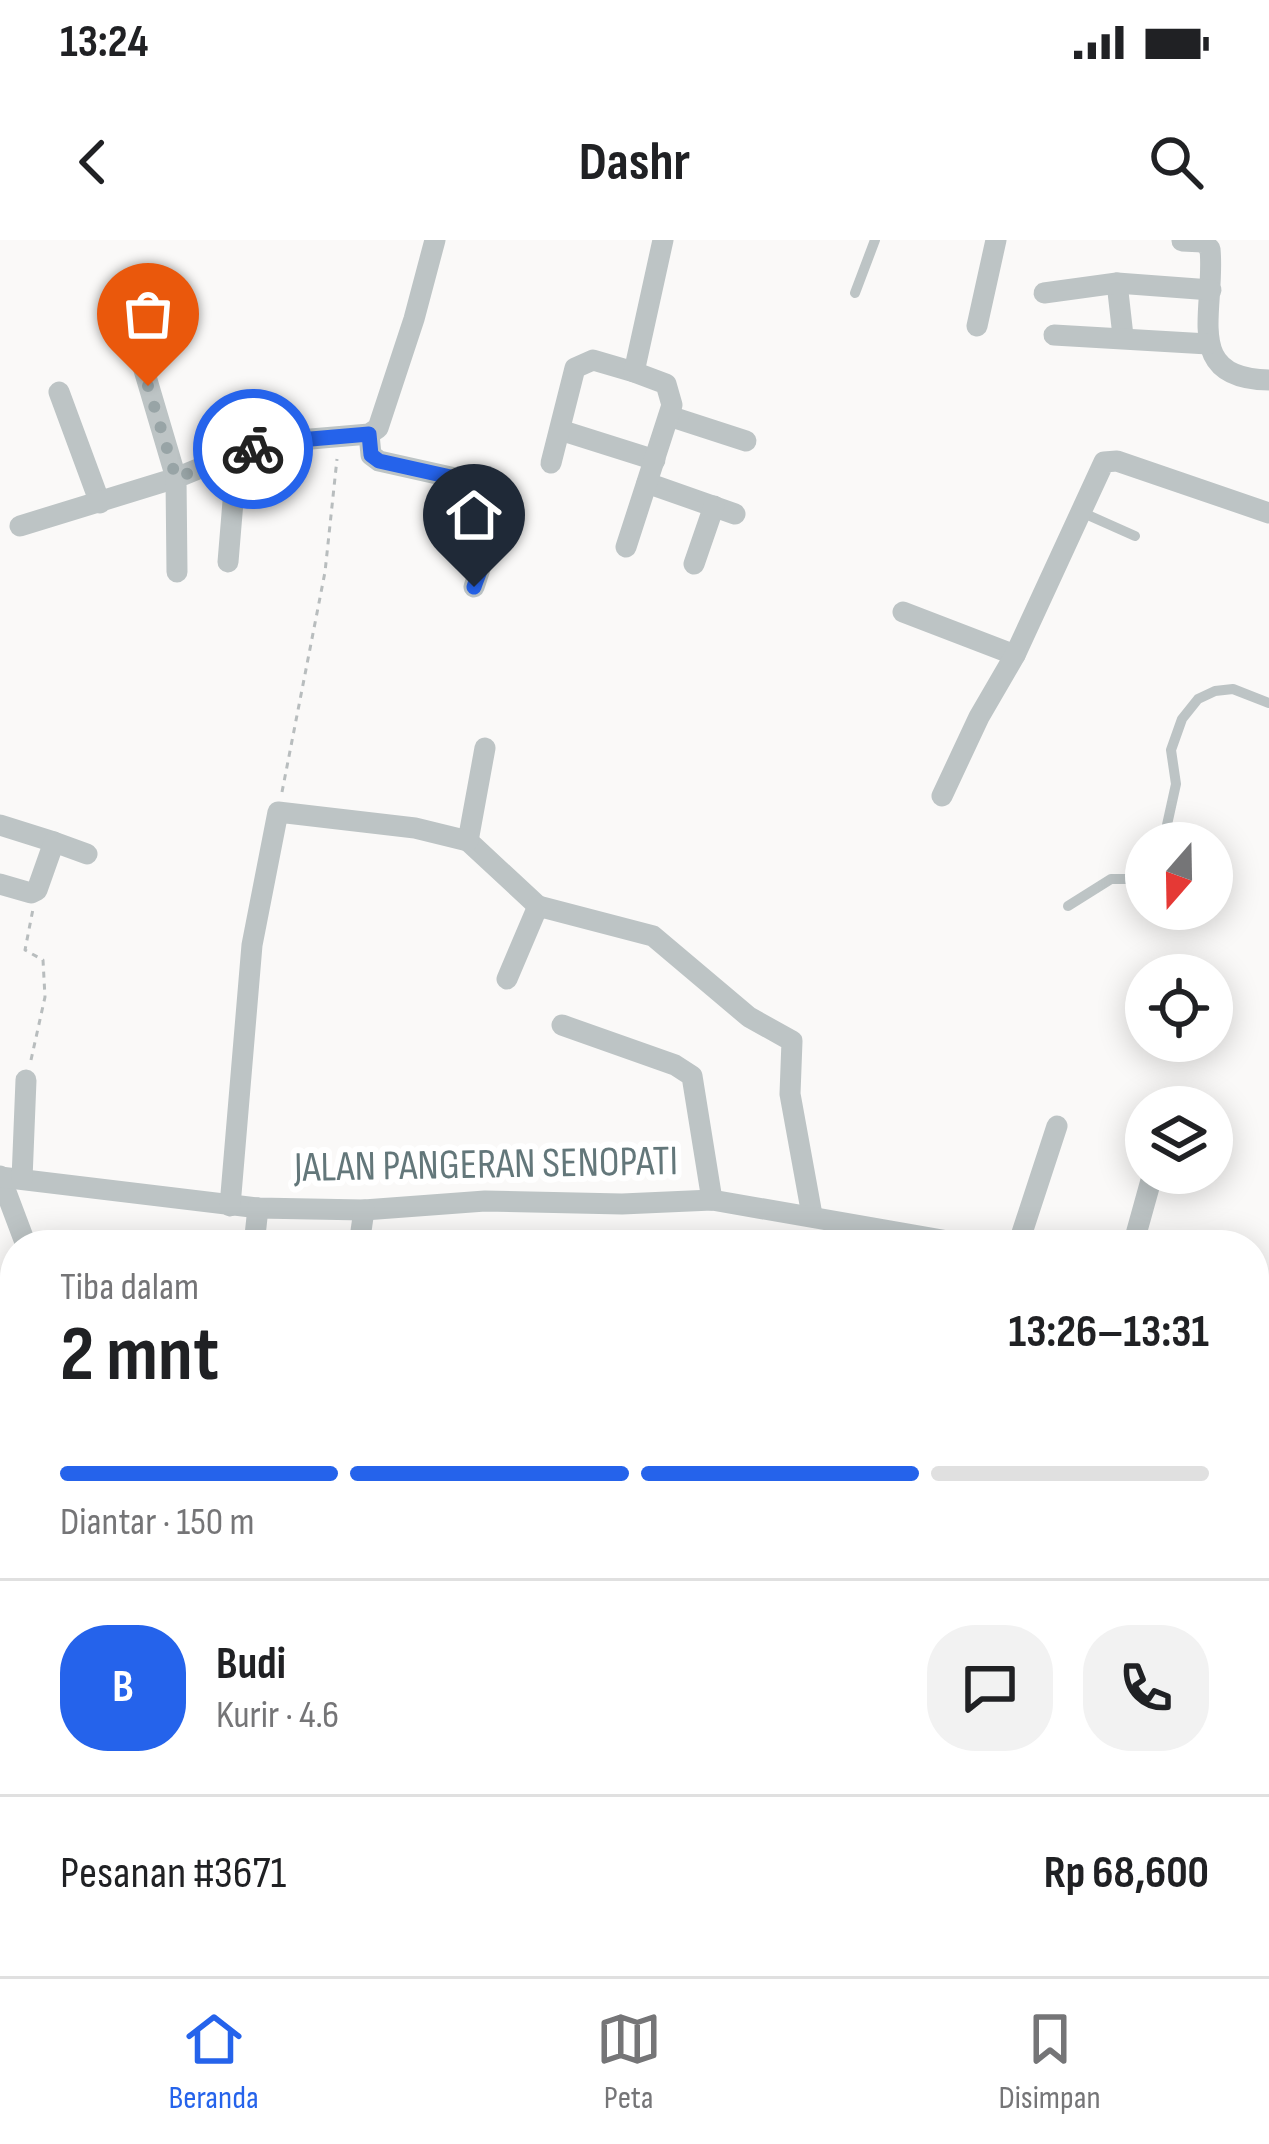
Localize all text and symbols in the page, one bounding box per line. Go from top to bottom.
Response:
text: 13:24 [60,15,148,70]
icon: back [60,129,126,195]
icon: search [1143,129,1209,195]
text: Dashr [579,130,690,195]
pin [97,263,199,386]
icon: bag [115,281,181,347]
courier [193,389,313,509]
icon: bike [220,416,286,482]
pin [423,464,525,587]
icon: home [441,482,507,548]
north arrow [1125,822,1233,930]
map controls [1125,822,1233,1194]
button: locate [1125,954,1233,1062]
button: layers [1125,1086,1233,1194]
street label: JALAN PANGERAN SENOPATI [292,1136,679,1194]
text: Tiba dalam [60,1264,199,1311]
text: 13:26–13:31 [1009,1305,1209,1360]
text: 2 mnt [60,1309,219,1402]
text: Diantar · 150 m [60,1499,254,1546]
button: chat [927,1625,1053,1751]
button: phone [1083,1625,1209,1751]
text: Budi [216,1637,286,1692]
text: B [112,1660,134,1715]
text: Kurir · 4.6 [216,1692,339,1739]
text: Pesanan #3671 [60,1846,286,1901]
text: Rp 68,600 [1044,1846,1209,1901]
tab: Beranda [168,2006,259,2118]
tab: Peta [596,2006,662,2118]
tab: Disimpan [999,2006,1101,2118]

